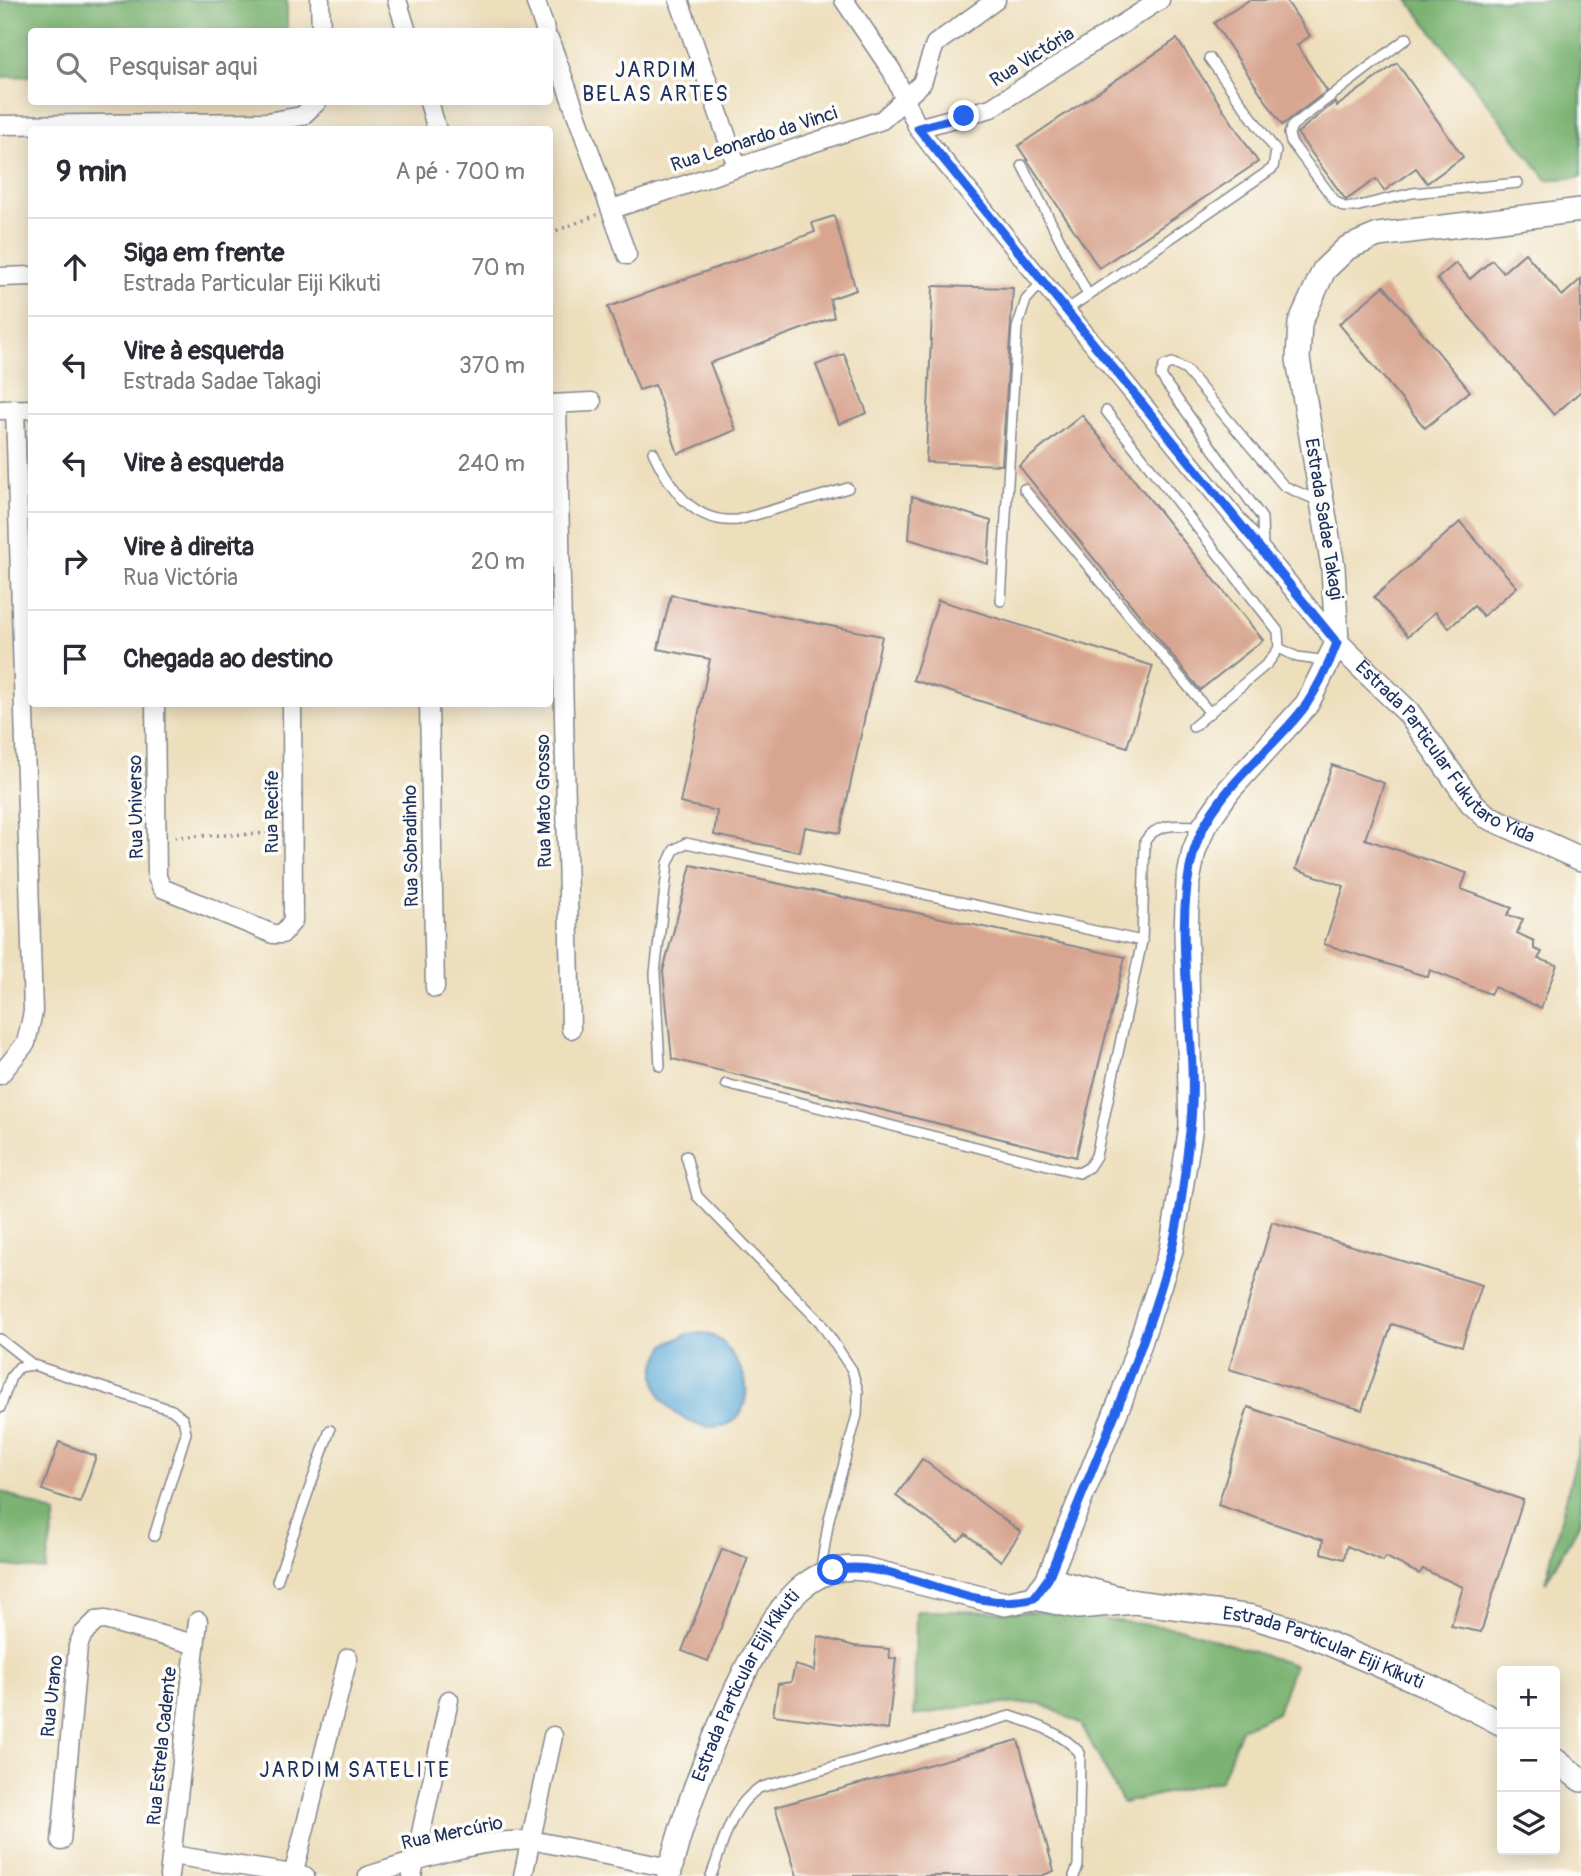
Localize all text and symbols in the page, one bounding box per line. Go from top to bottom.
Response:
street label: Rua Victória [985,22,1079,92]
search box [28,28,553,105]
icon: search [52,48,90,86]
text: Pesquisar aqui [108,51,257,83]
district label: JARDIM BELAS ARTES [582,57,730,108]
route end [948,100,979,131]
street label: Rua Leonardo da Vinci [668,101,840,177]
text: 9 min [56,153,127,190]
text: A pé · 700 m [396,157,525,186]
text: Siga em frente [123,237,284,269]
icon: ahead [56,248,94,286]
text: 70 m [472,253,525,282]
text: Estrada Particular Eiji Kikuti [123,269,380,298]
text: Vire à esquerda [123,335,284,367]
icon: left [56,346,94,384]
text: 370 m [459,351,525,380]
text: Estrada Sadae Takagi [123,367,321,396]
street label: Estrada Sadae Takagi [1299,436,1349,602]
icon: left [56,444,94,482]
text: Vire à esquerda [123,447,284,479]
text: 240 m [458,449,525,478]
text: Vire à direita [123,531,254,563]
icon: right [56,542,94,580]
text: 20 m [471,547,525,576]
text: Rua Victória [123,563,238,592]
icon: arrive [56,640,94,678]
text: Chegada ao destino [123,643,333,675]
street label: Estrada Particular Fukutaro Yida [1350,655,1539,849]
street label: Rua Mato Grosso [531,734,557,868]
street label: Rua Universo [123,755,149,859]
street label: Rua Recife [260,770,284,853]
street label: Rua Sobradinho [398,785,424,907]
route start [817,1554,848,1585]
street label: Estrada Particular Eiji Kikuti [687,1584,805,1785]
street label: Estrada Particular Eiji Kikuti [1221,1601,1427,1695]
street label: Rua Urano [36,1654,68,1738]
street label: Rua Estrela Cadente [142,1665,182,1827]
map controls [1497,1666,1560,1855]
button: + [1497,1666,1560,1729]
button: − [1497,1729,1560,1792]
district label: JARDIM SATELITE [259,1757,451,1784]
button: layers [1497,1792,1560,1855]
street label: Rua Mercúrio [399,1811,505,1855]

